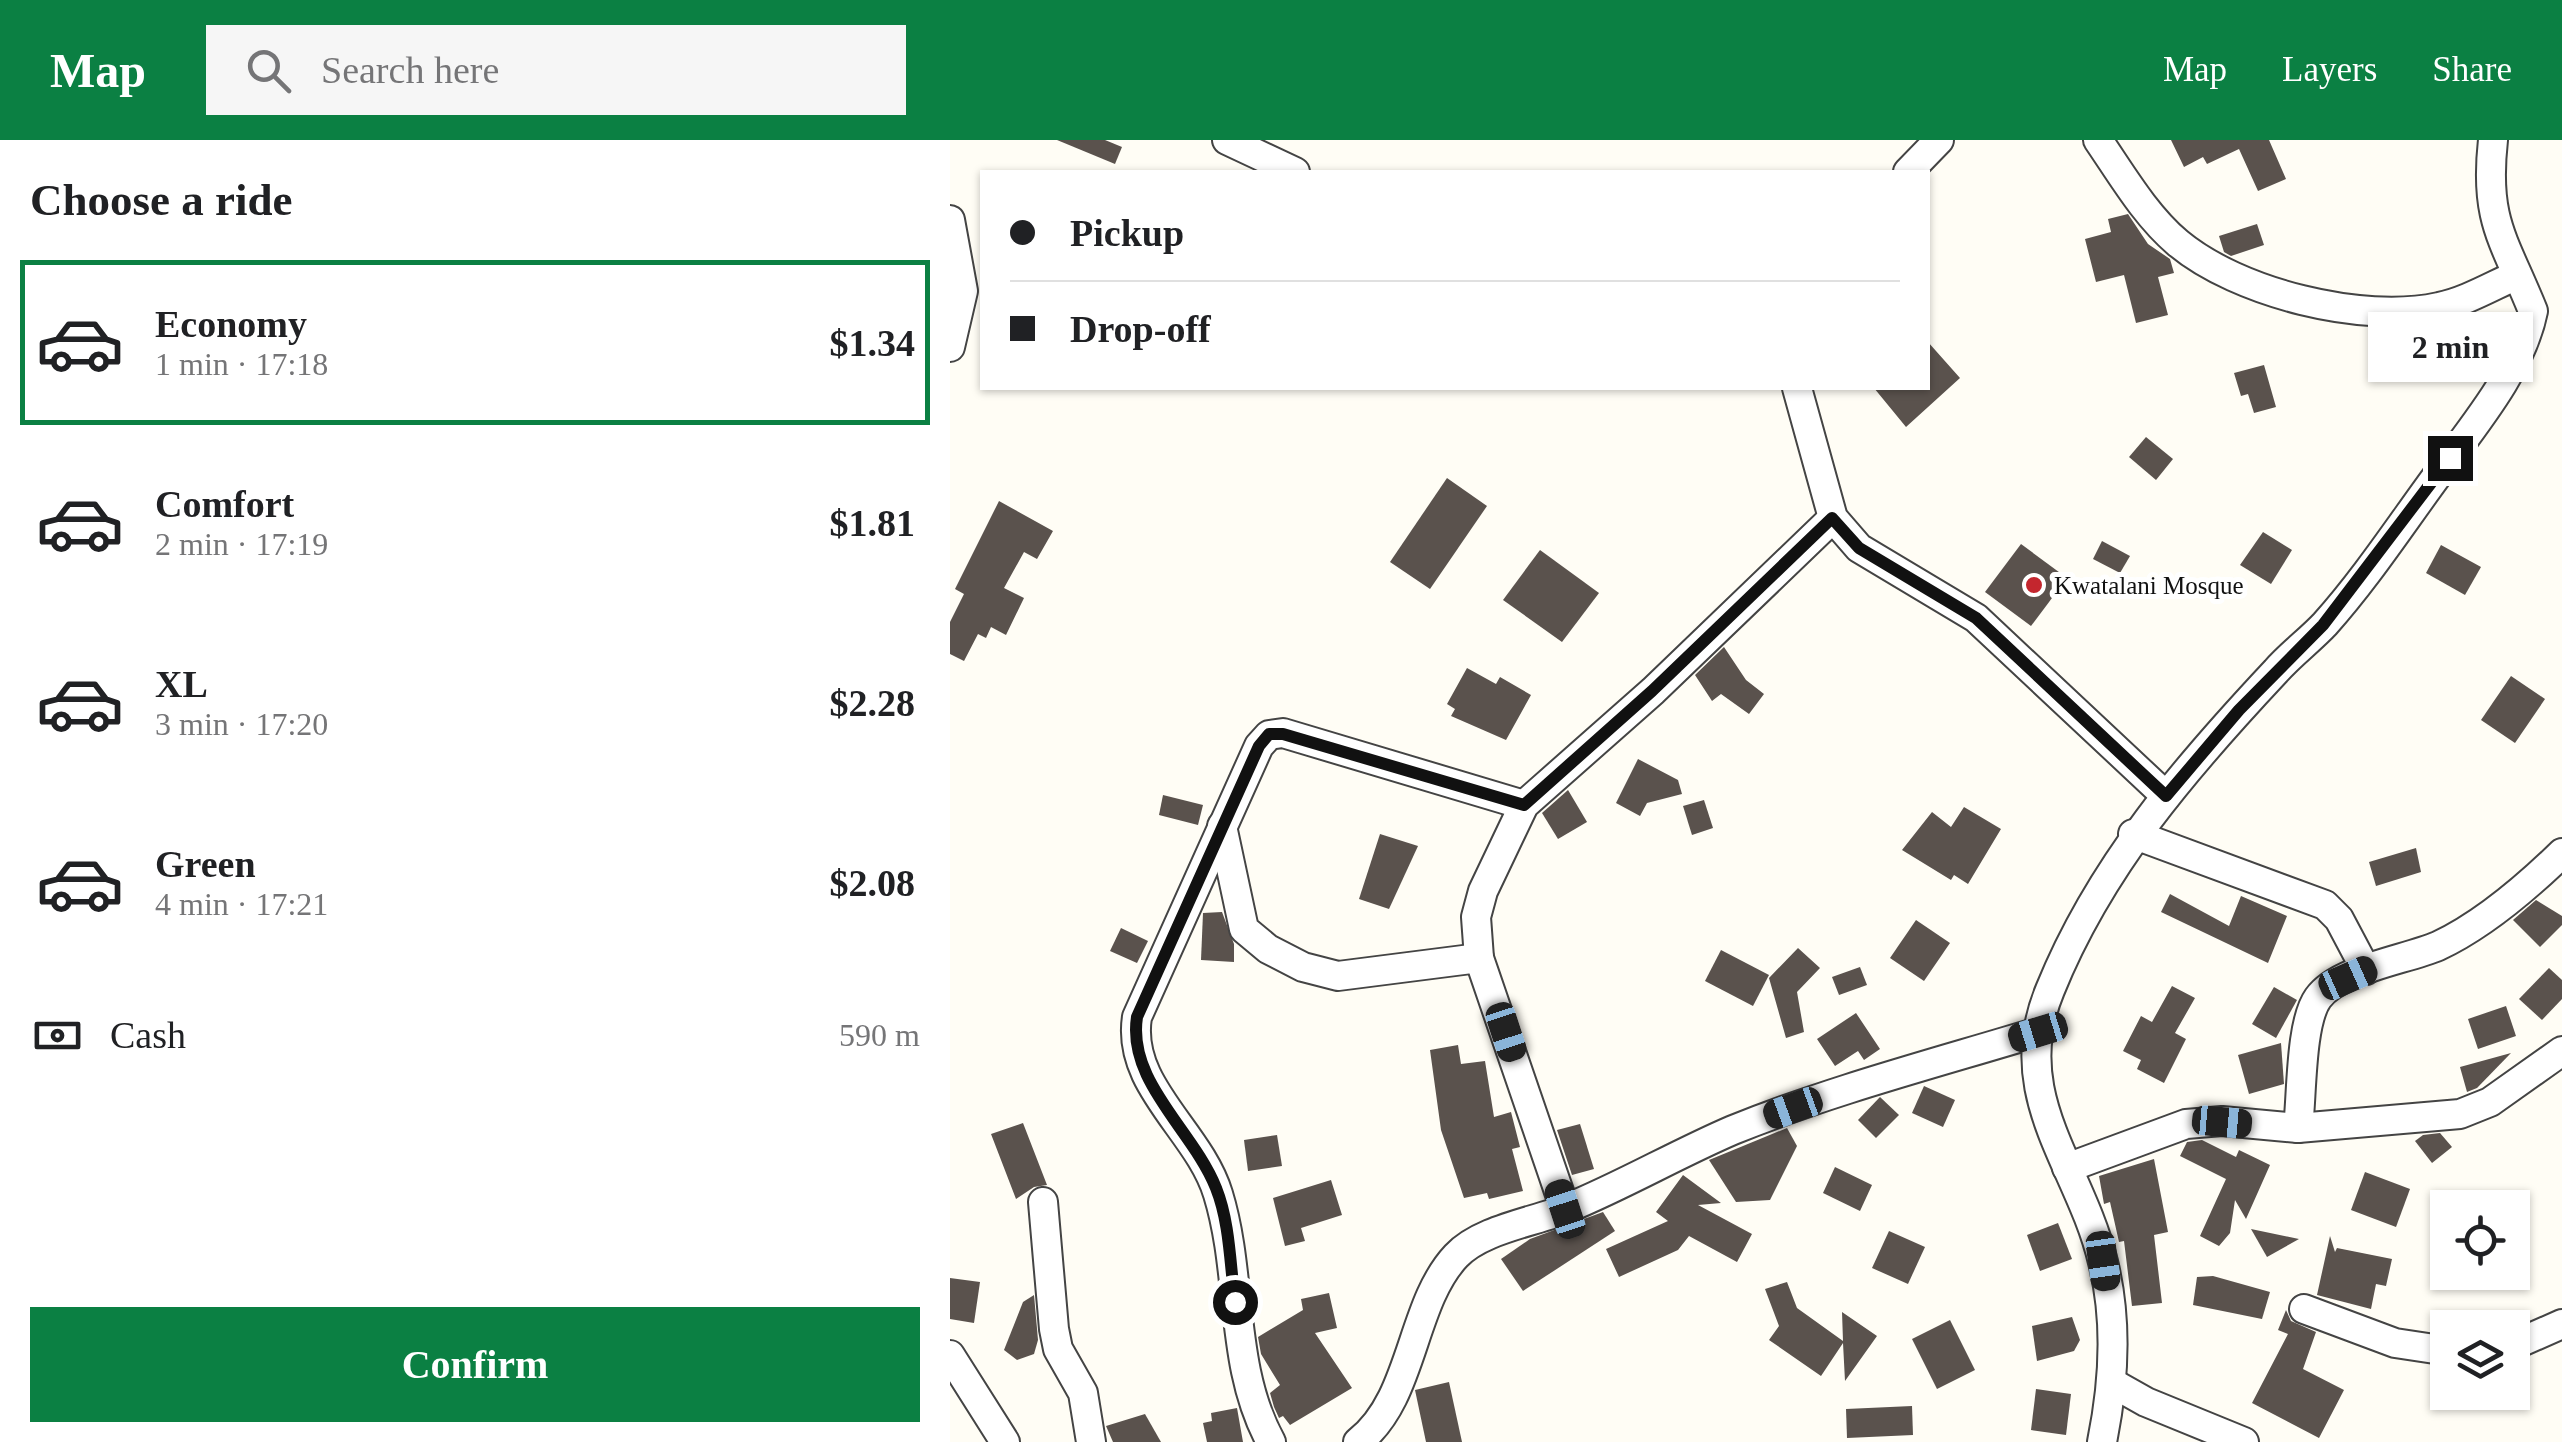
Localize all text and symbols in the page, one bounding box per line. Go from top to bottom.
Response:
search box [206,25,906,115]
icon: search [241,43,296,98]
text: Map [50,44,146,97]
text: Search here [321,49,499,91]
text: Map [2163,50,2227,89]
text: Layers [2282,50,2377,89]
text: Share [2432,50,2512,89]
text: Choose a ride [30,175,293,225]
text: Pickup [1070,212,1184,254]
icon: car [35,298,125,388]
text: Economy [155,303,307,345]
text: Drop-off [1070,308,1211,350]
callout: 2 min [2368,313,2532,383]
text: $1.34 [830,322,915,364]
text: 2 min [2412,329,2489,365]
text: 1 min · 17:18 [155,346,328,382]
route end [2428,436,2473,481]
icon: car [35,478,125,568]
text: Comfort [155,483,294,525]
text: $1.81 [830,502,915,544]
text: 2 min · 17:19 [155,526,328,562]
place label: Kwatalani Mosque [2054,572,2244,599]
marker: Kwatalani Mosque [2023,574,2045,596]
icon: car [35,658,125,748]
text: XL [155,663,208,705]
text: $2.28 [830,682,915,724]
text: 3 min · 17:20 [155,706,328,742]
icon: car [35,838,125,928]
text: Green [155,843,256,885]
text: $2.08 [830,862,915,904]
text: 4 min · 17:21 [155,886,328,922]
car [2314,952,2382,1004]
car [1482,999,1530,1065]
icon: cash [30,1008,85,1063]
car [2005,1009,2071,1055]
text: Cash [110,1014,186,1056]
text: 590 m [839,1017,920,1053]
car [1760,1084,1826,1132]
car [2191,1104,2253,1140]
car [1541,1176,1589,1242]
map controls [2430,1190,2530,1410]
button: locate [2430,1190,2530,1290]
car [2084,1229,2122,1293]
route start [1213,1280,1258,1325]
button: Confirm [30,1307,920,1422]
button: layers [2430,1310,2530,1410]

